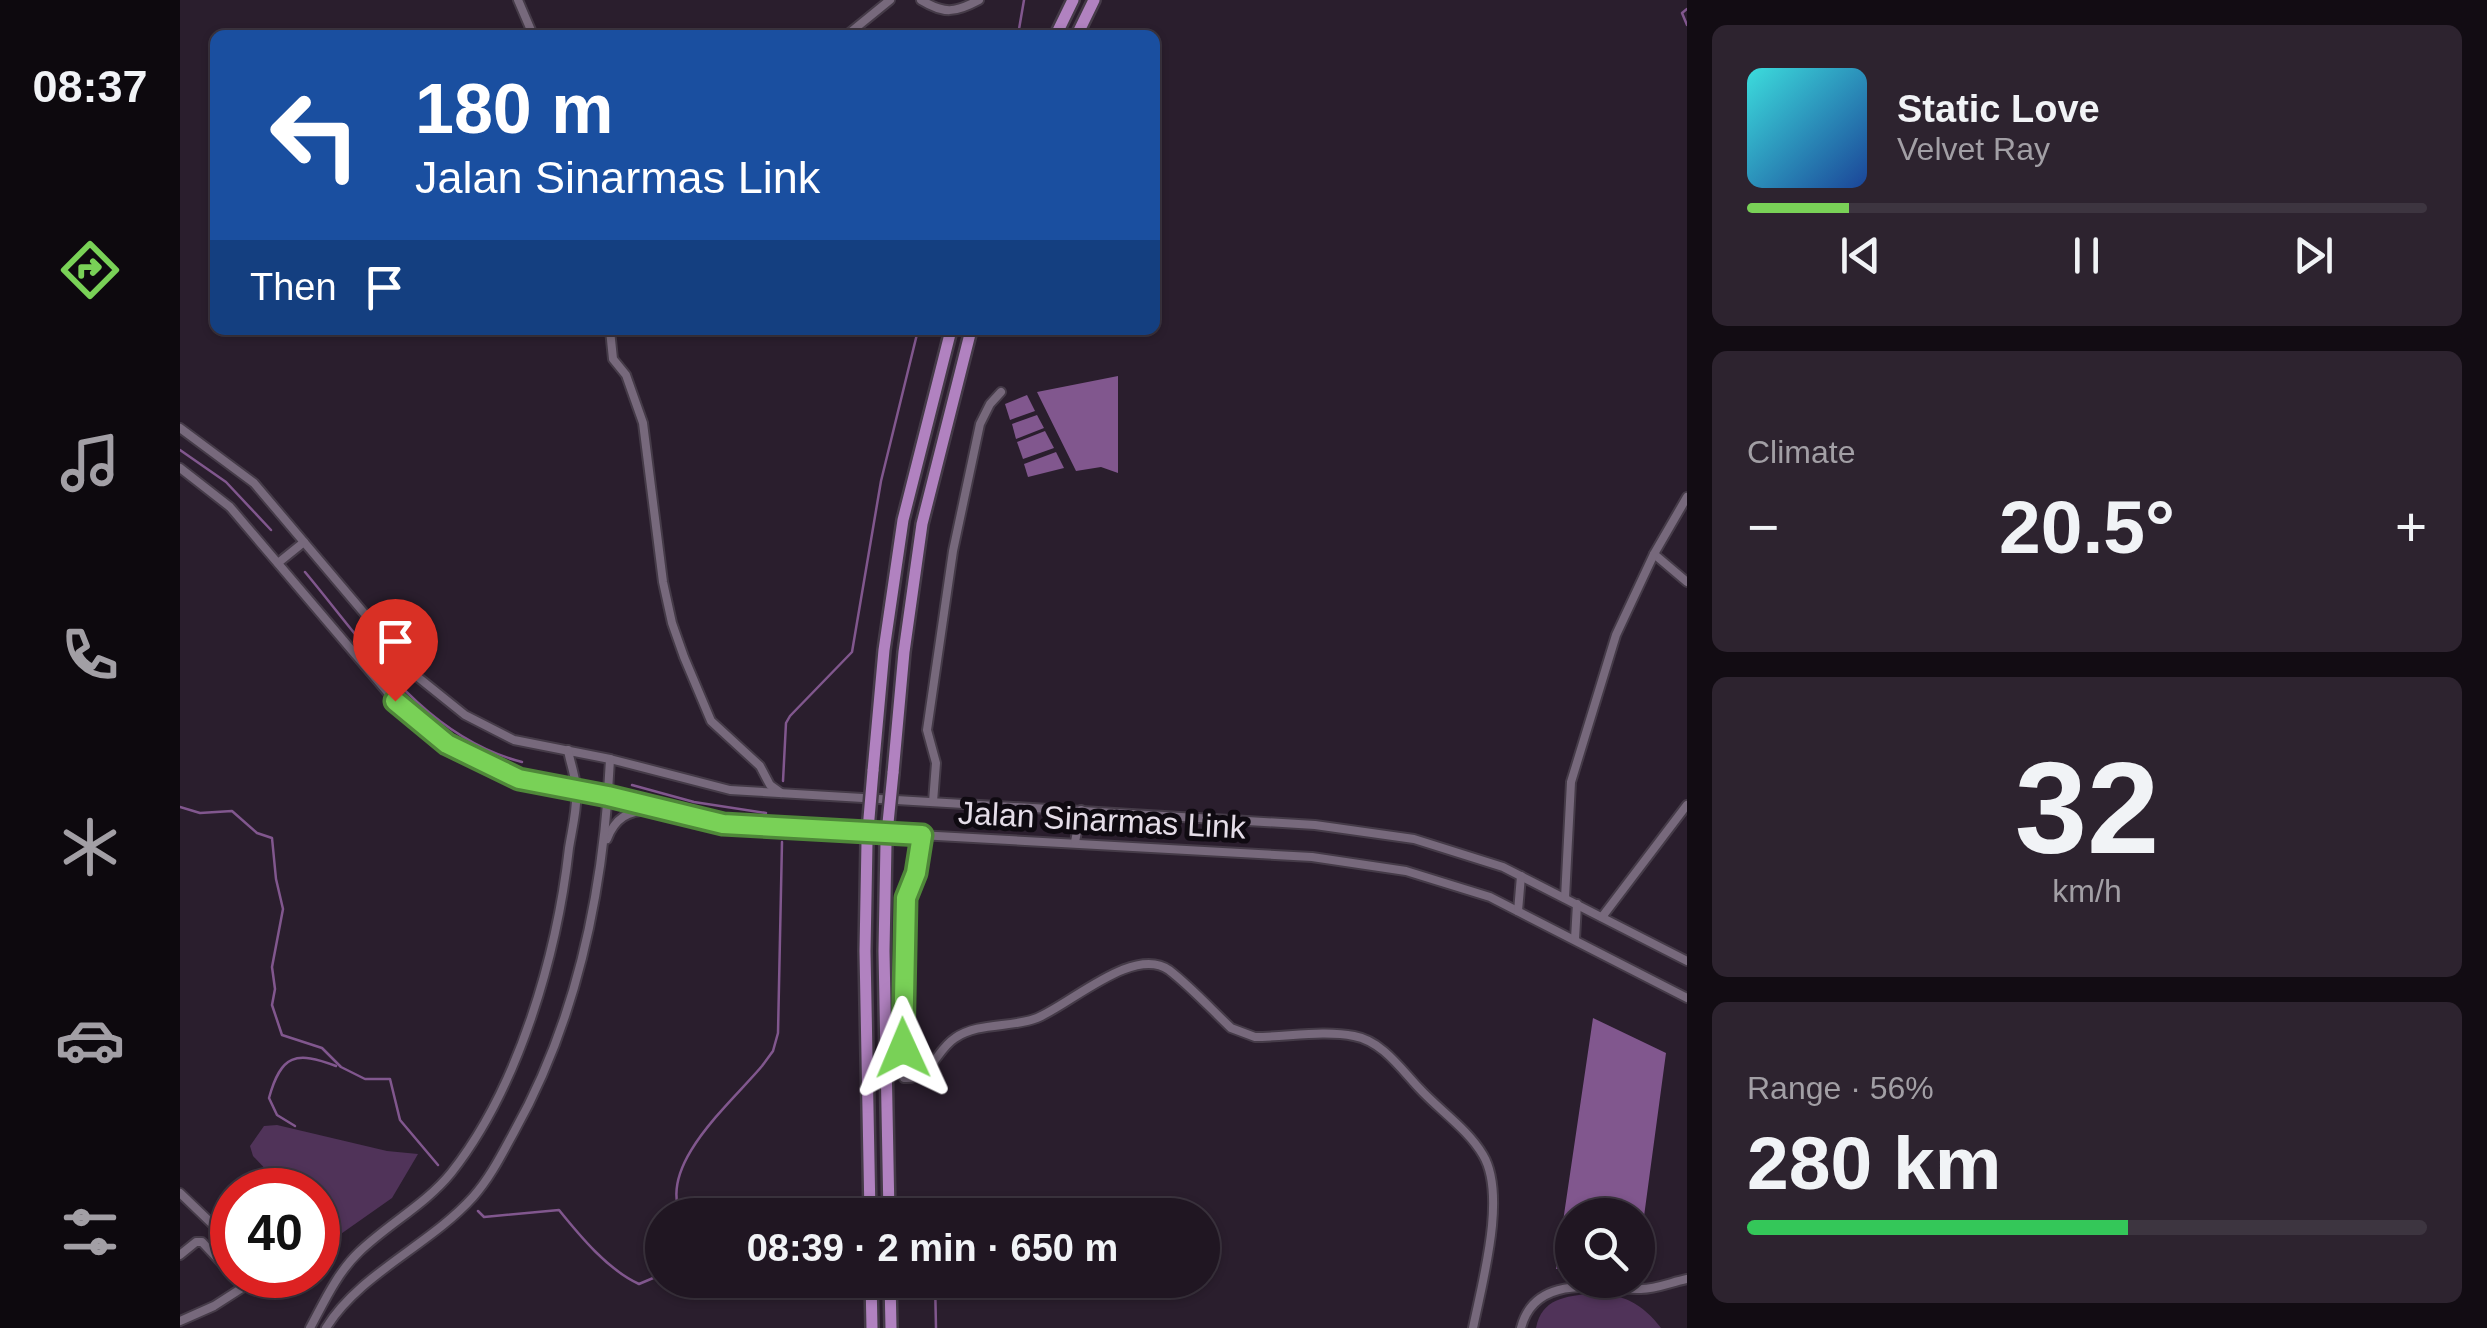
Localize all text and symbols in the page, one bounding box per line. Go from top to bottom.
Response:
text: 08:37 [32,61,148,112]
icon: left [250,70,380,200]
text: 180 m [415,70,613,148]
text: Static Love [1897,88,2100,130]
text: Velvet Ray [1897,131,2050,167]
text: Jalan Sinarmas Link [415,152,820,203]
icon: previous [1833,228,1888,283]
icon: pause [2059,228,2114,283]
icon: next [2286,228,2341,283]
icon: directions [55,235,125,305]
icon: arrive [357,260,412,315]
text: Then [250,266,337,308]
icon: music [55,428,125,498]
text: Climate [1747,434,1855,470]
text: 20.5° [1999,485,2175,569]
text: − [1747,496,1779,558]
text: + [2395,496,2427,558]
pin [353,599,438,702]
icon: arrive [368,614,423,669]
icon: phone [55,620,125,690]
text: 32 [2015,735,2159,881]
street label: Jalan Sinarmas Link [957,794,1248,846]
icon: climate [55,812,125,882]
text: km/h [2052,873,2122,909]
position arrow [851,996,955,1100]
icon: car [55,1005,125,1075]
text: Range · 56% [1747,1070,1934,1106]
text: 280 km [1747,1121,2001,1205]
speed limit sign: 40 [210,1168,340,1298]
icon: filters [55,1197,125,1267]
map controls [1555,1198,1655,1298]
button: search [1555,1198,1655,1298]
text: 08:39 · 2 min · 650 m [747,1227,1118,1269]

